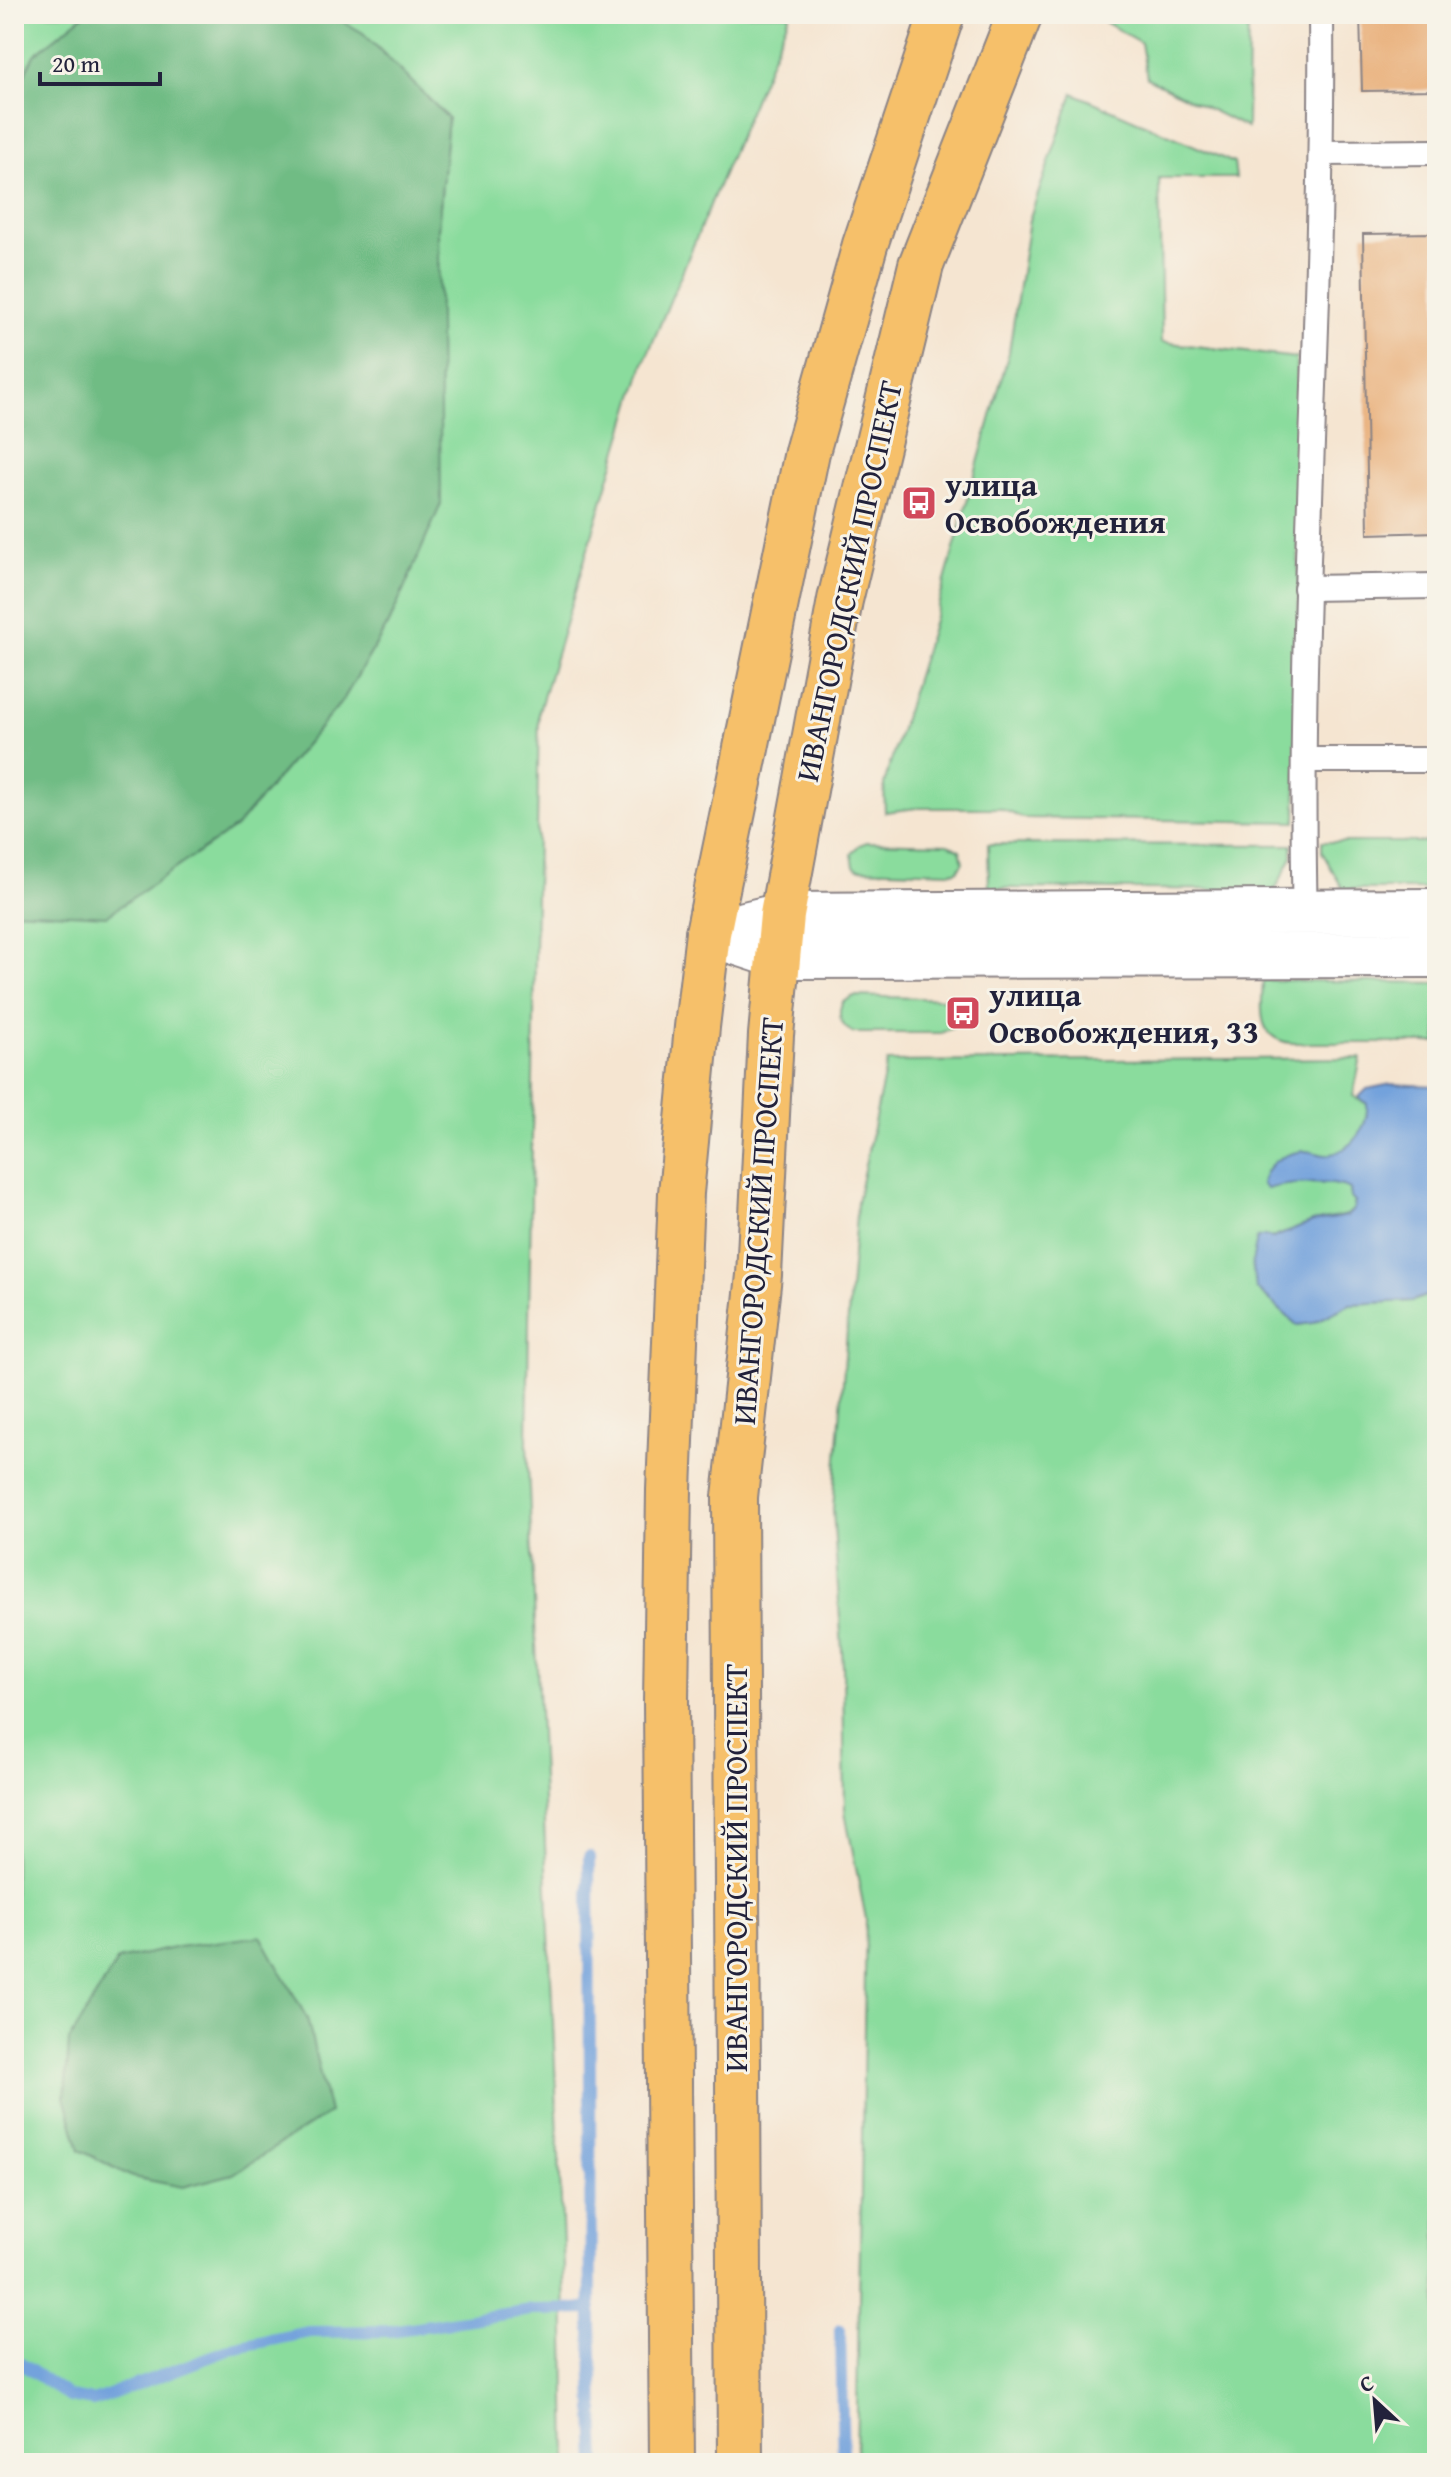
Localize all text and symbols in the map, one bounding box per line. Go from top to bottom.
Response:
scale bar [40,36,160,86]
text: 20 m [52,46,100,81]
street label: ИВАНГОРОДСКИЙ ПРОСПЕКТ [783,376,914,786]
place label: улица Освобождения [944,461,1166,545]
bus stop icon: улица Освобождения [900,484,938,522]
place label: улица Освобождения, 33 [988,971,1259,1055]
bus stop icon: улица Освобождения, 33 [944,994,982,1032]
street label: ИВАНГОРОДСКИЙ ПРОСПЕКТ [720,1015,795,1426]
street label: ИВАНГОРОДСКИЙ ПРОСПЕКТ [712,1664,759,2072]
north arrow [1335,2361,1415,2441]
text: С [1354,2366,1379,2400]

